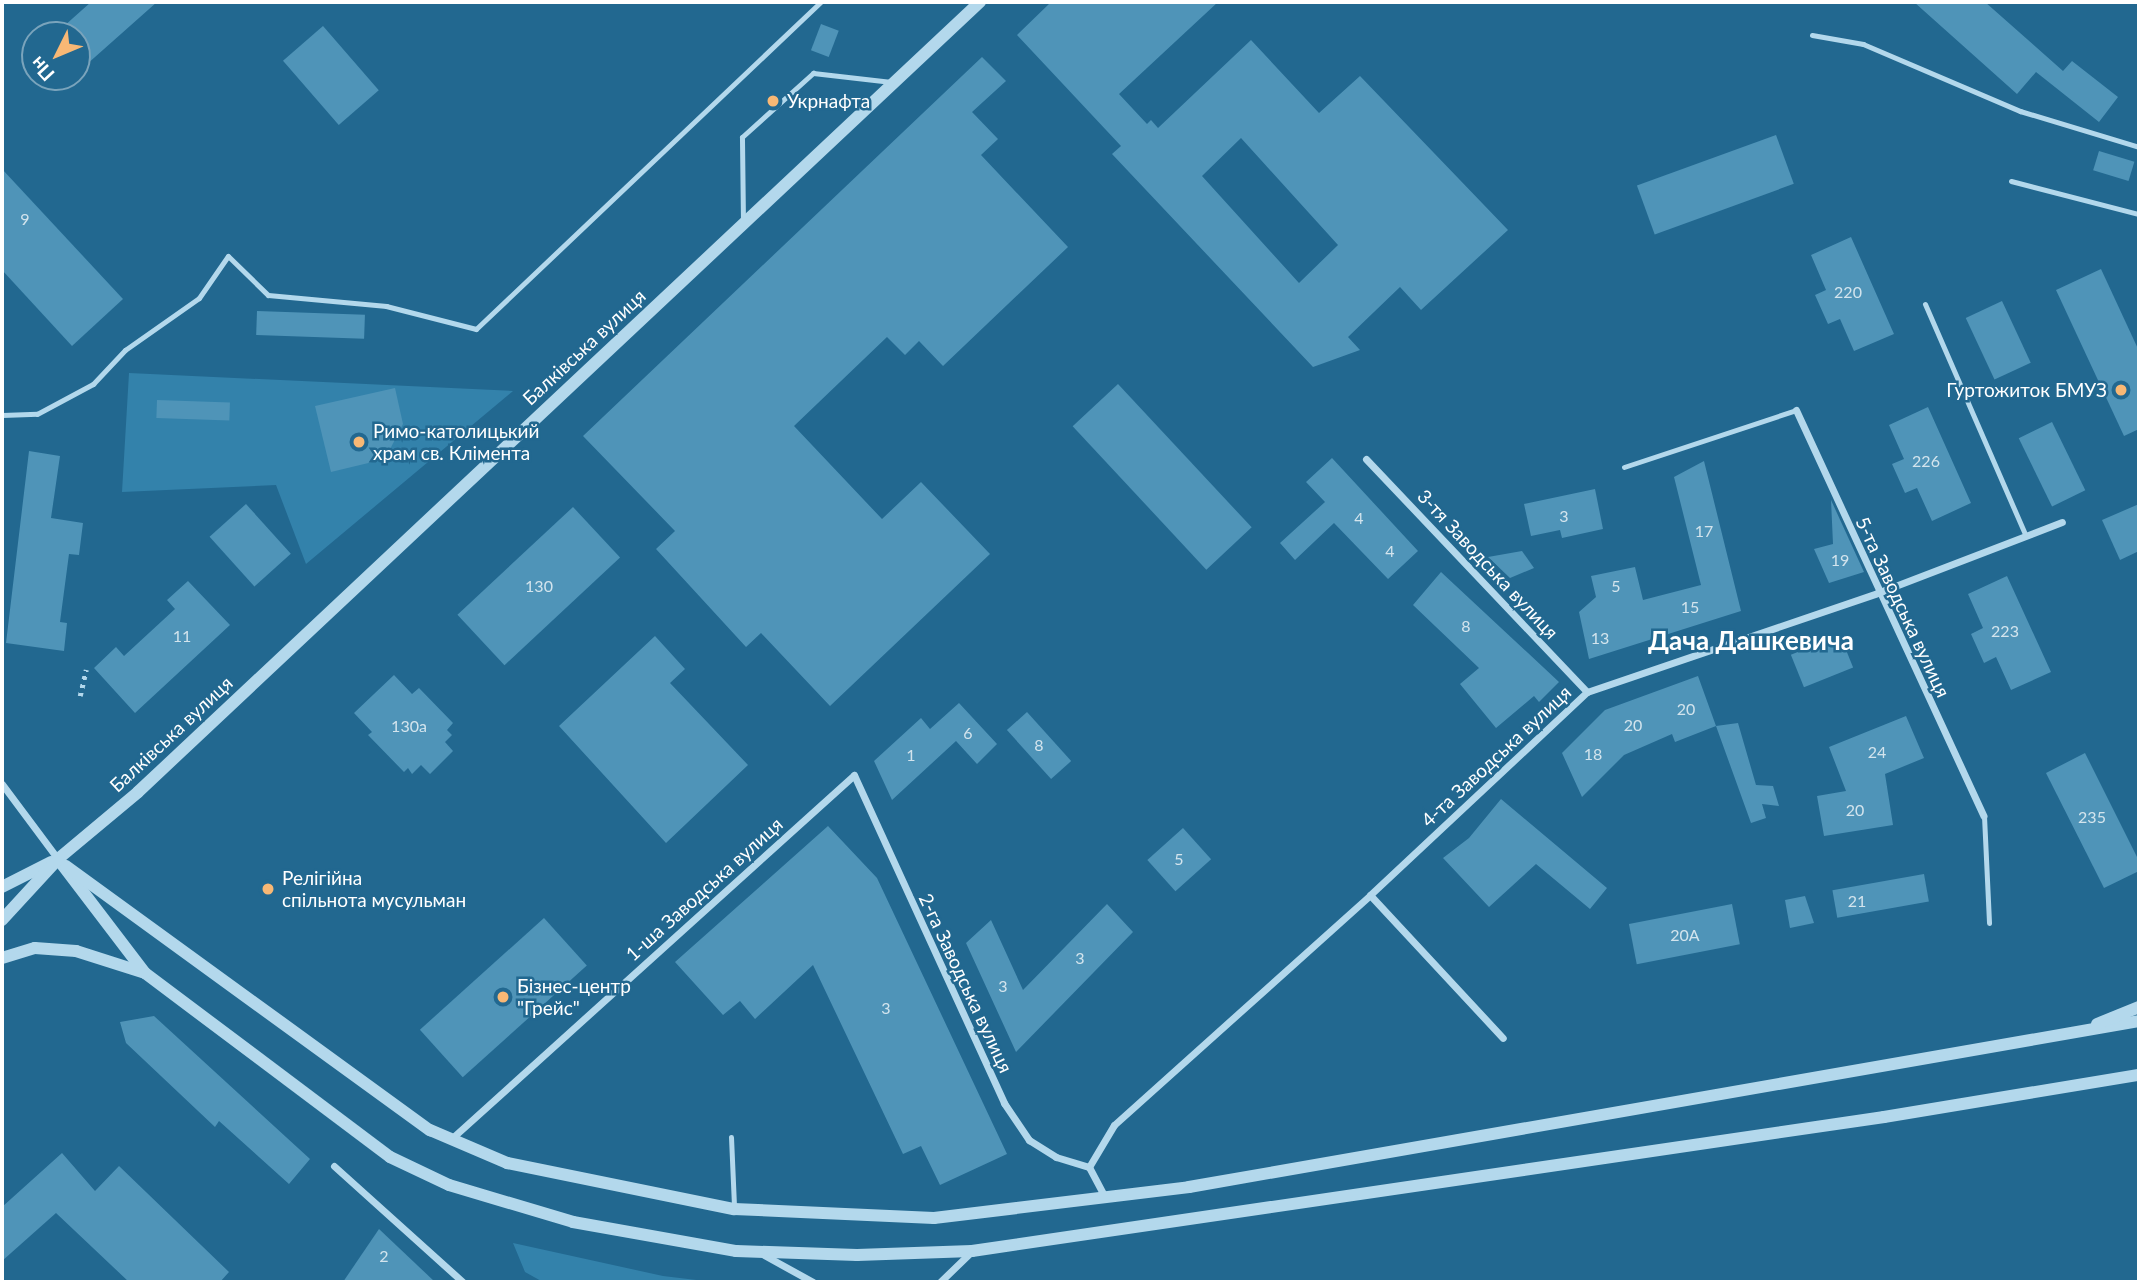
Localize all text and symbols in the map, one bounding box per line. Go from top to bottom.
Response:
north arrow [21,21,91,91]
text: Пн [25,52,59,86]
place label: Укрнафта [787,90,870,112]
marker: Укрнафта [765,93,781,109]
house number: 9 [20,209,30,229]
house number: 220 [1834,282,1862,302]
street label: Балківська вулиця [518,284,650,410]
place label: Гуртожиток БМУЗ [1946,379,2107,401]
marker: Гуртожиток БМУЗ [2113,382,2129,398]
place label: Римо-католицький храм св. Клімента [373,420,539,464]
marker: Римо-католицький храм св. Клімента [351,434,367,450]
house number: 226 [1912,451,1940,471]
street label: 3-тя Заводська вулиця [1413,485,1563,643]
house number: 3 [1559,506,1569,526]
house number: 4 [1354,508,1364,528]
street label: 5-та Заводська вулиця [1851,513,1955,701]
house number: 17 [1695,521,1713,541]
house number: 4 [1385,541,1395,561]
house number: 19 [1831,550,1849,570]
house number: 130 [525,576,553,596]
house number: 5 [1611,576,1621,596]
house number: 15 [1681,597,1699,617]
house number: 8 [1461,616,1471,636]
house number: 223 [1991,621,2019,641]
district label: Дача Дашкевича [1648,625,1854,657]
house number: 11 [173,626,191,646]
house number: 13 [1591,628,1609,648]
street label: Балківська вулиця [105,671,237,797]
street label: 4-та Заводська вулиця [1416,681,1576,831]
house number: 20 [1677,699,1695,719]
house number: 20 [1624,715,1642,735]
house number: 130а [391,716,427,736]
house number: 6 [963,723,973,743]
house number: 8 [1034,735,1044,755]
house number: 24 [1868,742,1886,762]
house number: 18 [1584,744,1602,764]
house number: 1 [906,745,916,765]
house number: 20 [1846,800,1864,820]
house number: 235 [2078,807,2106,827]
street label: 1-ша Заводська вулиця [621,813,787,965]
house number: 5 [1174,849,1184,869]
place label: Релігійна спільнота мусульман [282,867,466,911]
marker: Релігійна спільнота мусульман [260,881,276,897]
street label: 2-га Заводська вулиця [914,890,1018,1076]
house number: 21 [1848,891,1866,911]
house number: 20А [1670,925,1700,945]
house number: 3 [1075,948,1085,968]
place label: Бізнес-центр "Грейс" [517,975,631,1019]
house number: 3 [998,976,1008,996]
marker: Бізнес-центр "Грейс" [495,989,511,1005]
house number: 3 [881,998,891,1018]
house number: 2 [379,1246,389,1266]

